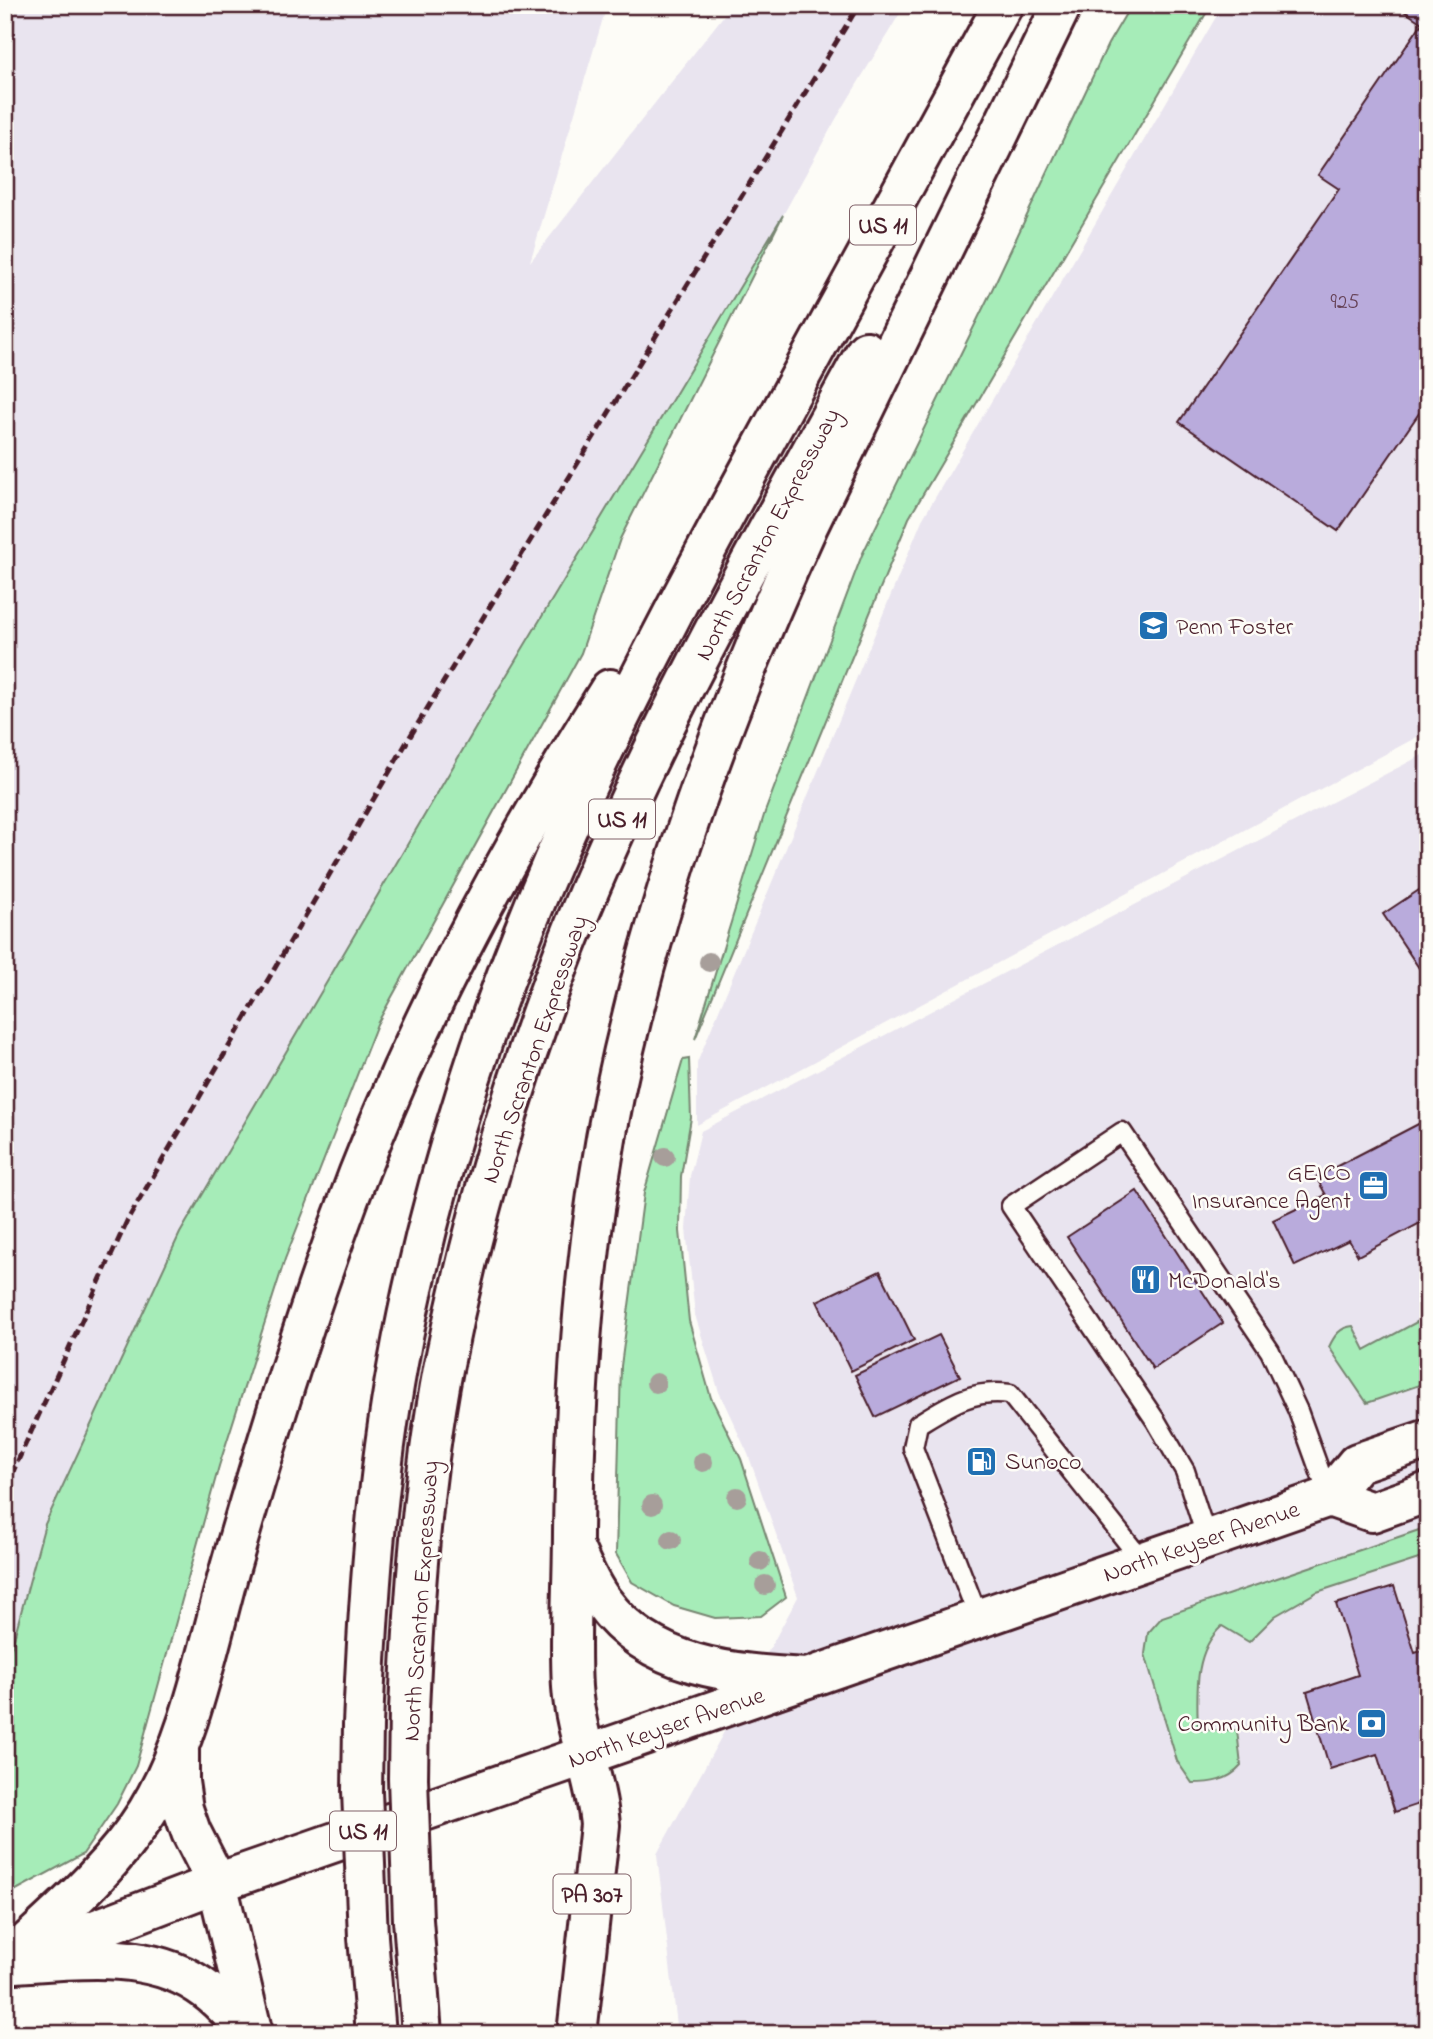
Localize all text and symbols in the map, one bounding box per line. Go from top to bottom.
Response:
road number: US 11 [850,206,916,244]
house number: 925 [1331,288,1359,318]
street label: North Scranton Expressway [688,403,852,668]
school or university icon: Penn Foster [1136,609,1170,643]
place label: Penn Foster [1176,611,1294,646]
road number: US 11 [589,800,655,838]
street label: North Scranton Expressway [474,911,600,1189]
place label: GEICO Insurance Agent [1192,1157,1351,1220]
office icon: GEICO Insurance Agent [1357,1169,1391,1203]
restaurant icon: McDonald's [1128,1263,1162,1297]
place label: McDonald's [1168,1265,1280,1300]
fuel station icon: Sunoco [965,1444,999,1478]
place label: Sunoco [1005,1446,1082,1481]
street label: North Scranton Expressway [395,1460,451,1743]
street label: North Keyser Avenue [1099,1493,1305,1594]
street label: North Keyser Avenue [564,1679,770,1780]
bank icon: Community Bank [1355,1706,1389,1740]
place label: Community Bank [1177,1708,1349,1744]
road number: US 11 [330,1812,396,1850]
road number: PA 307 [554,1874,630,1913]

